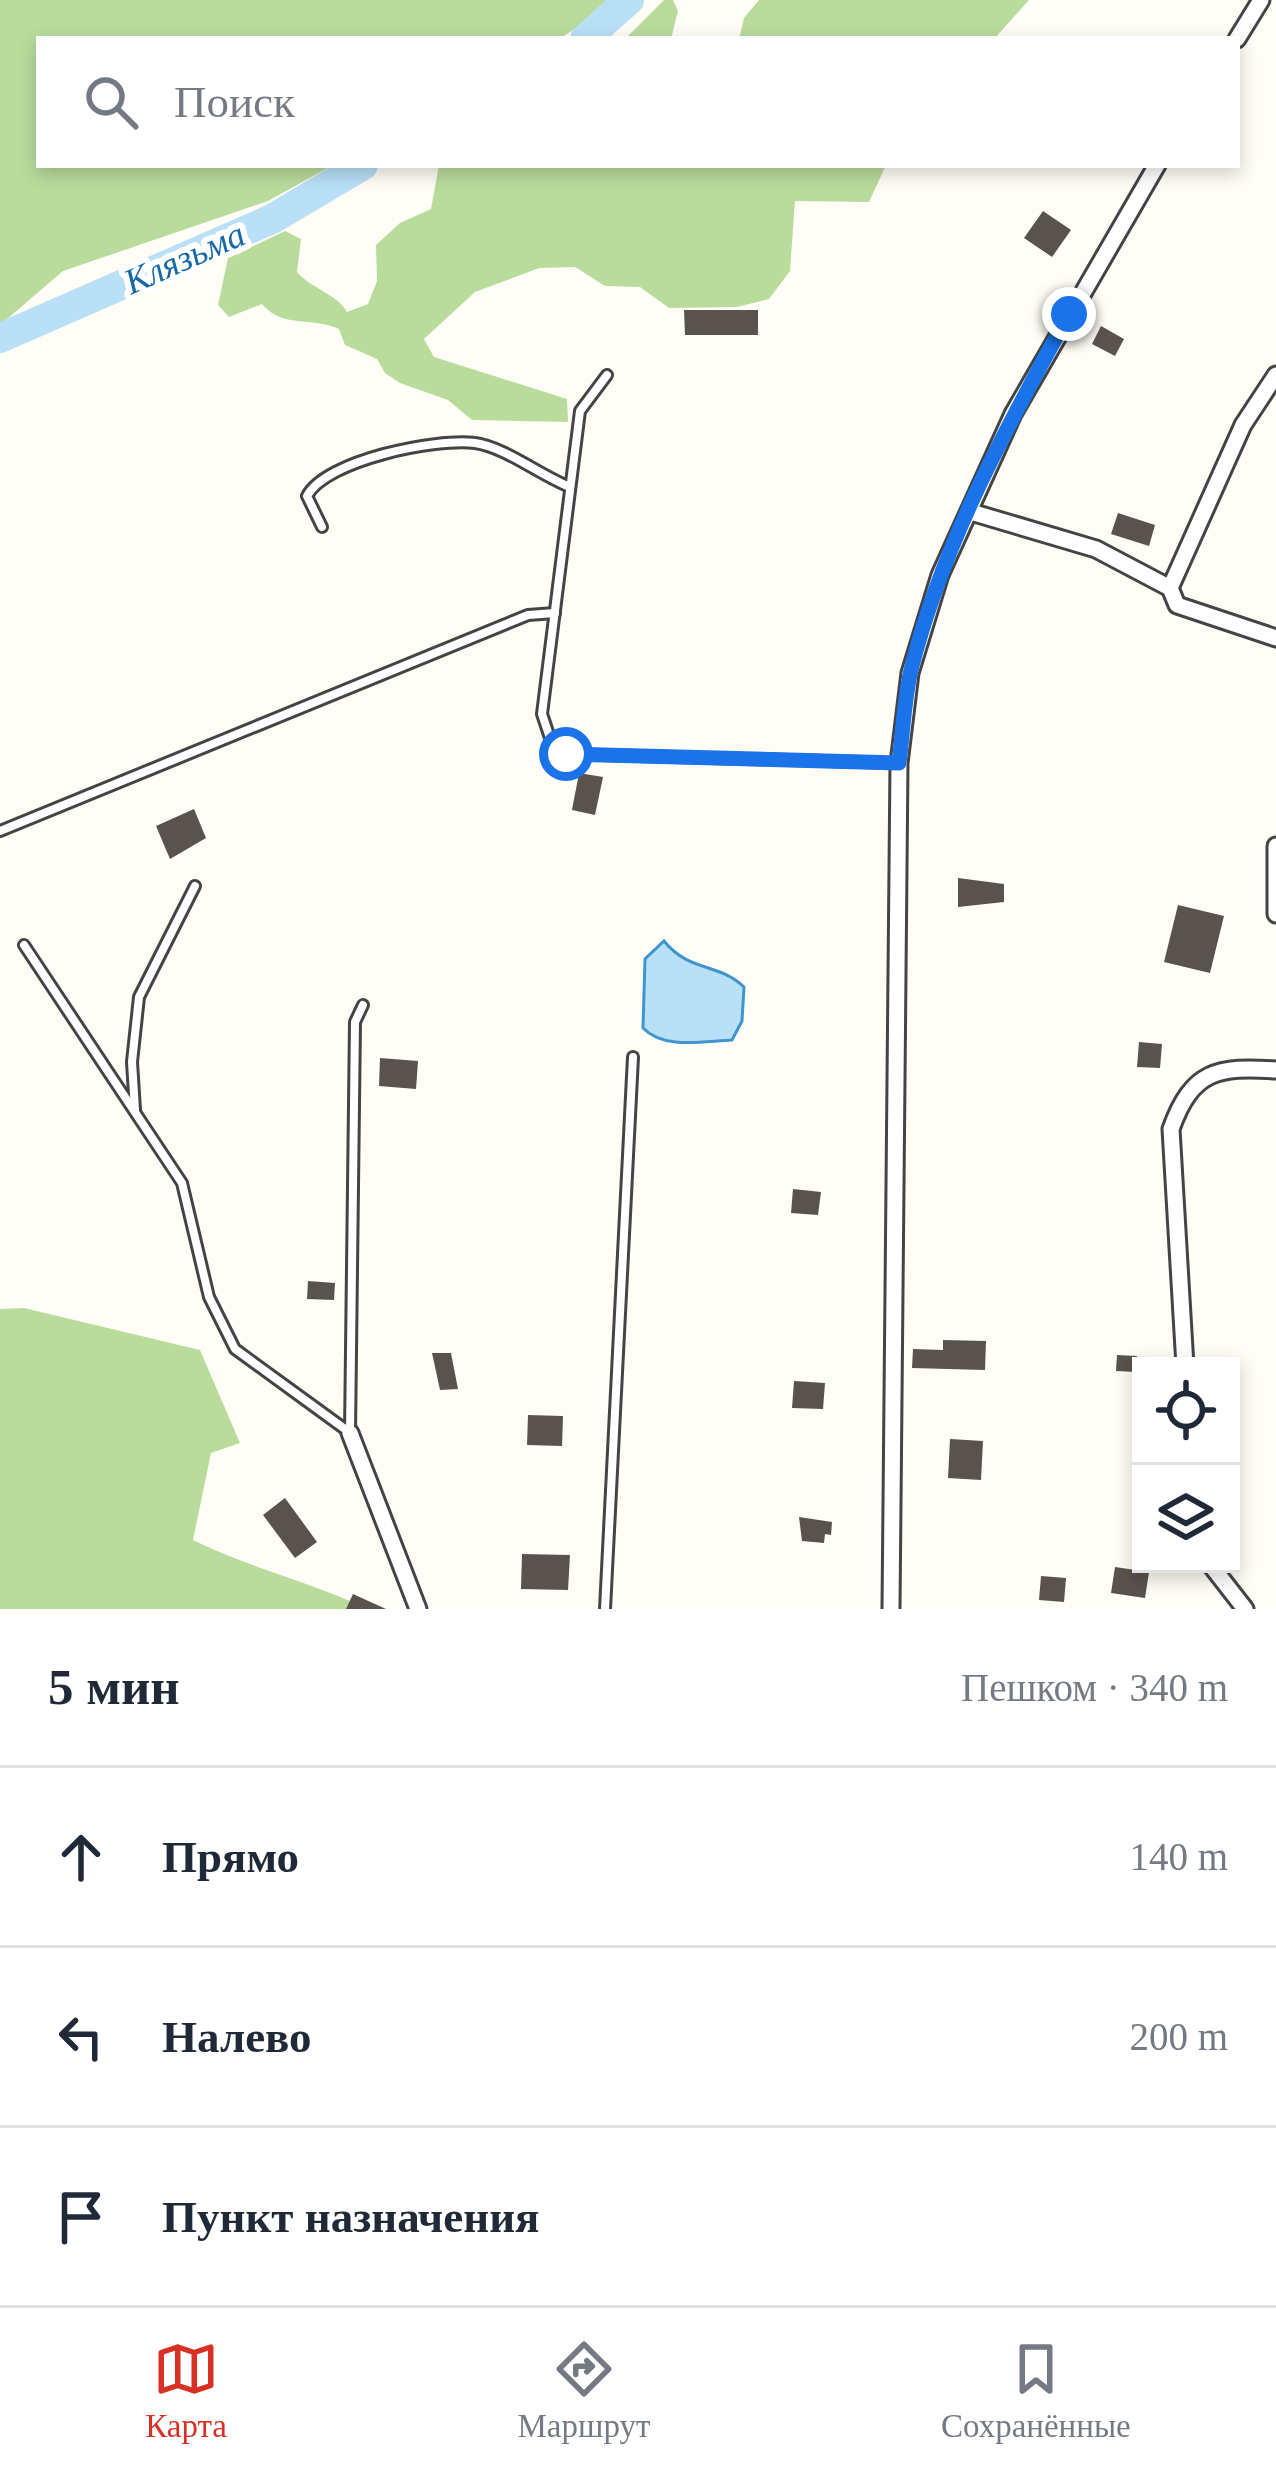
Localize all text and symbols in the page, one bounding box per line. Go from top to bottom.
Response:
search box [36,36,1240,168]
icon: search [78,69,144,135]
text: Поиск [174,77,295,127]
water label: Клязьма [117,214,251,303]
route end [1042,287,1096,341]
route start [539,727,593,781]
map controls [1132,1357,1240,1573]
button: locate [1132,1357,1240,1465]
button: layers [1132,1465,1240,1573]
text: 5 мин [48,1659,180,1715]
text: Пешком · 340 m [961,1666,1228,1709]
icon: ahead [48,1824,114,1890]
text: Прямо [162,1832,299,1882]
text: 140 m [1129,1835,1228,1878]
icon: left [48,2004,114,2070]
text: Налево [162,2012,312,2062]
text: 200 m [1129,2015,1228,2058]
icon: arrive [48,2184,114,2250]
text: Пункт назначения [162,2192,539,2242]
tab: Карта [145,2336,227,2445]
tab: Маршрут [518,2336,650,2445]
tab: Сохранённые [941,2336,1131,2445]

